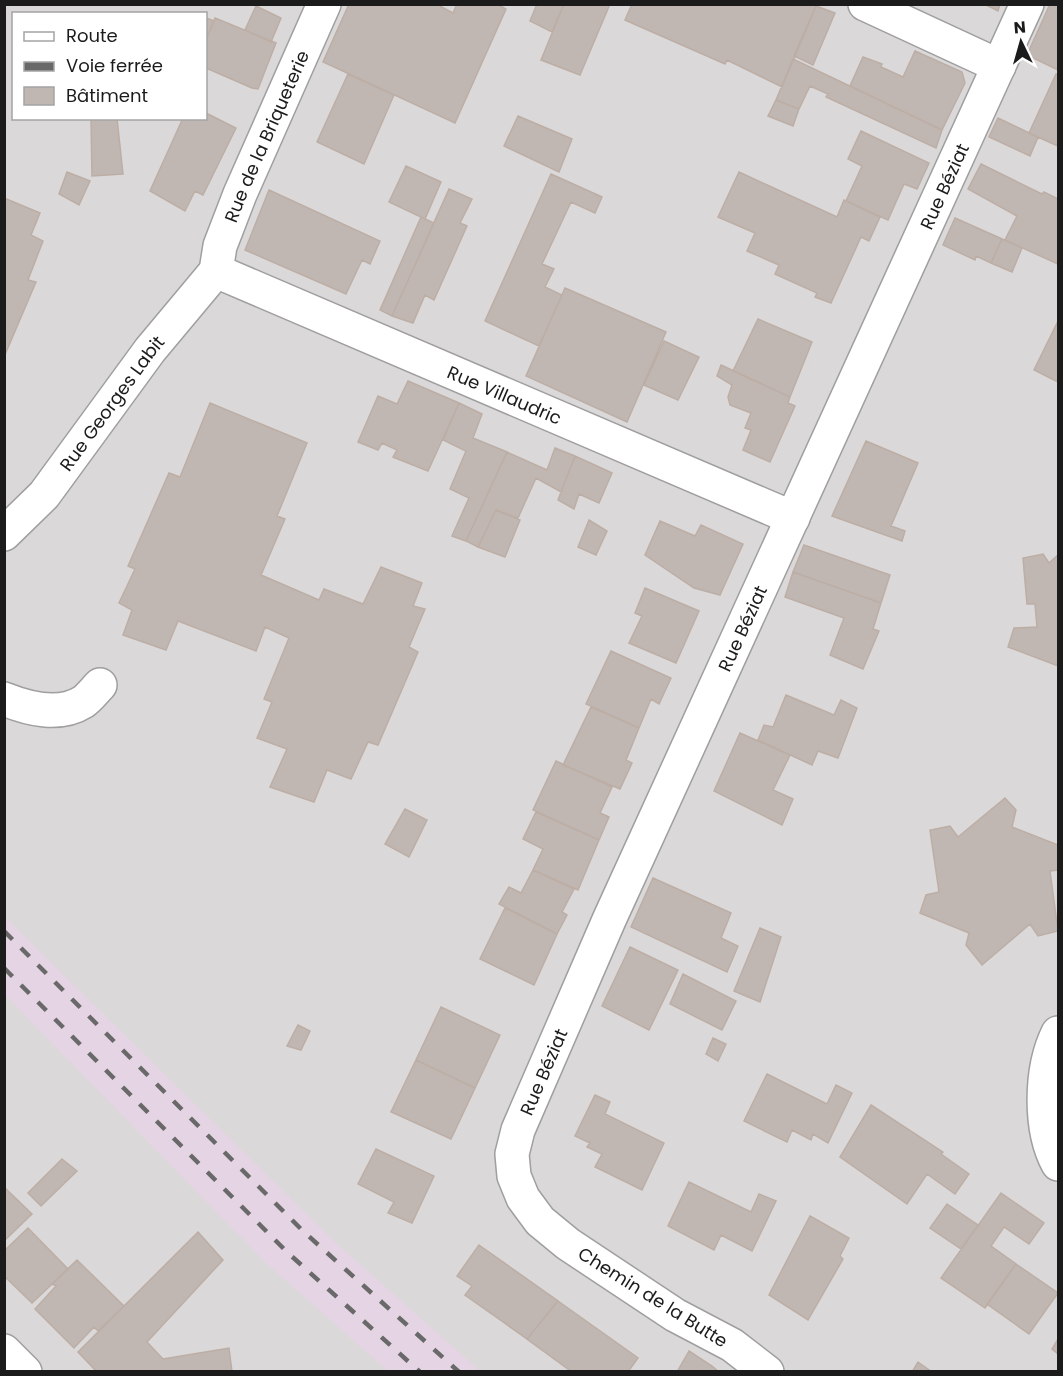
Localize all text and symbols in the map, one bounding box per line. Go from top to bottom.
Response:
legend [12,12,207,120]
north arrow [991,12,1051,72]
text: N [1013,16,1027,40]
text: Route [66,23,118,48]
street label: Rue de la Briqueterie [218,46,315,226]
text: Voie ferrée [66,53,163,78]
text: Bâtiment [66,83,148,108]
street label: Rue Béziat [913,139,974,233]
street label: Rue Georges Labit [53,330,170,476]
street label: Rue Villaudric [444,359,566,430]
street label: Rue Béziat [712,581,773,675]
street label: Rue Béziat [513,1024,573,1119]
street label: Chemin de la Butte [573,1241,733,1353]

